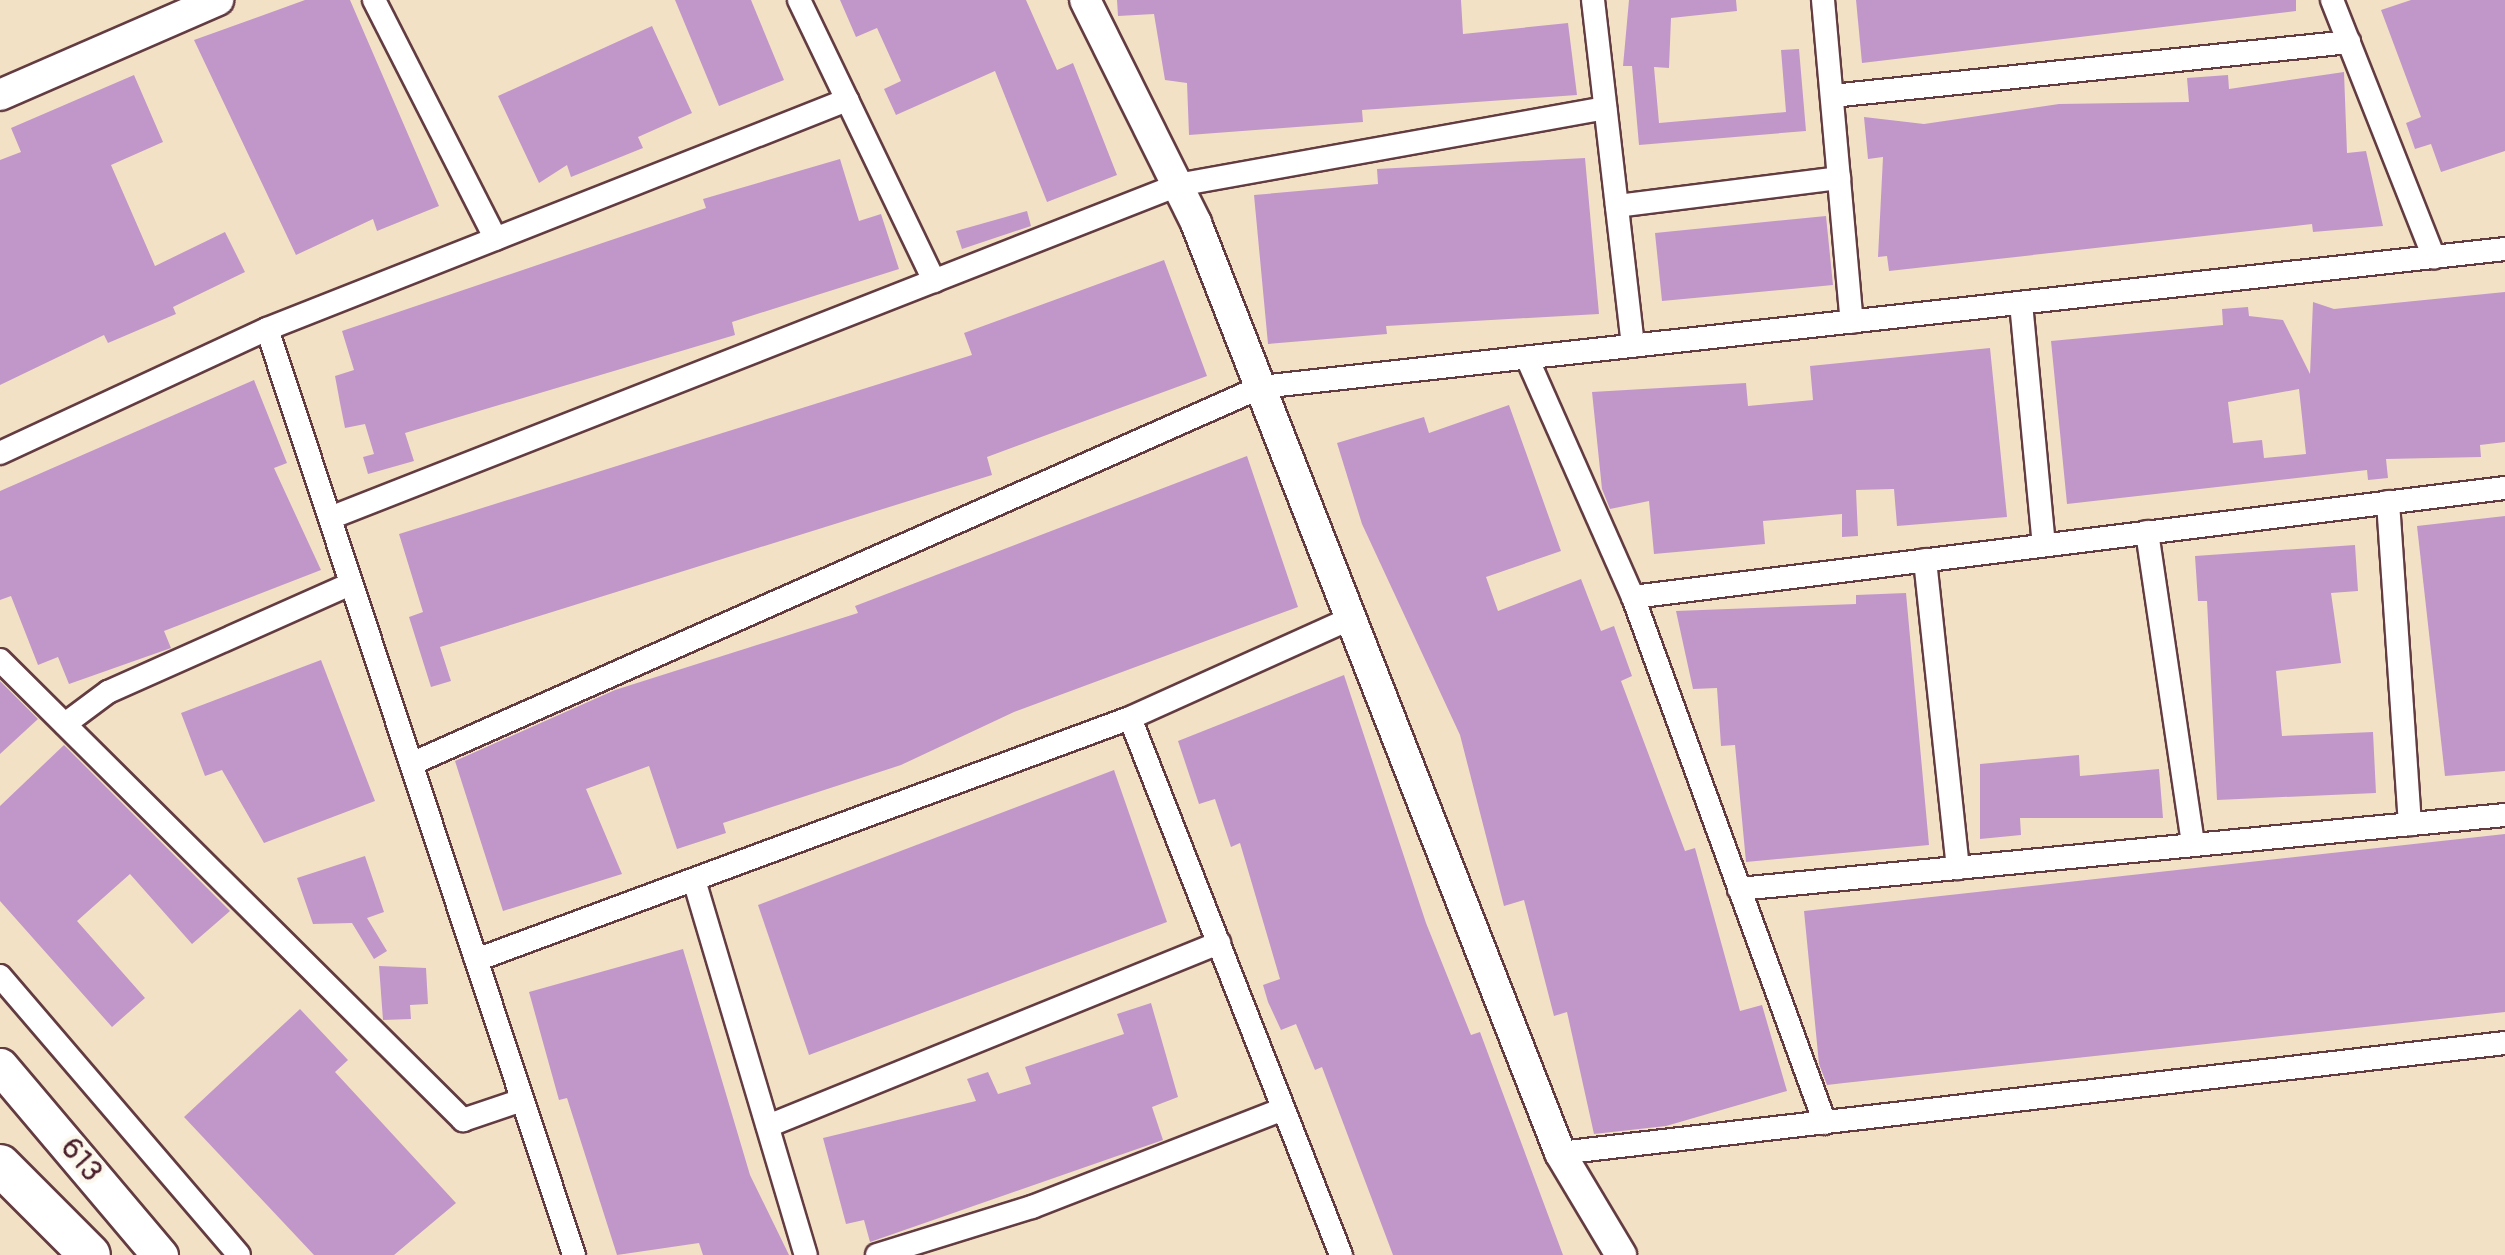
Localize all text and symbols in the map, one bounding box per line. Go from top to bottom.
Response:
street label: 613 [52,1131,110,1189]

